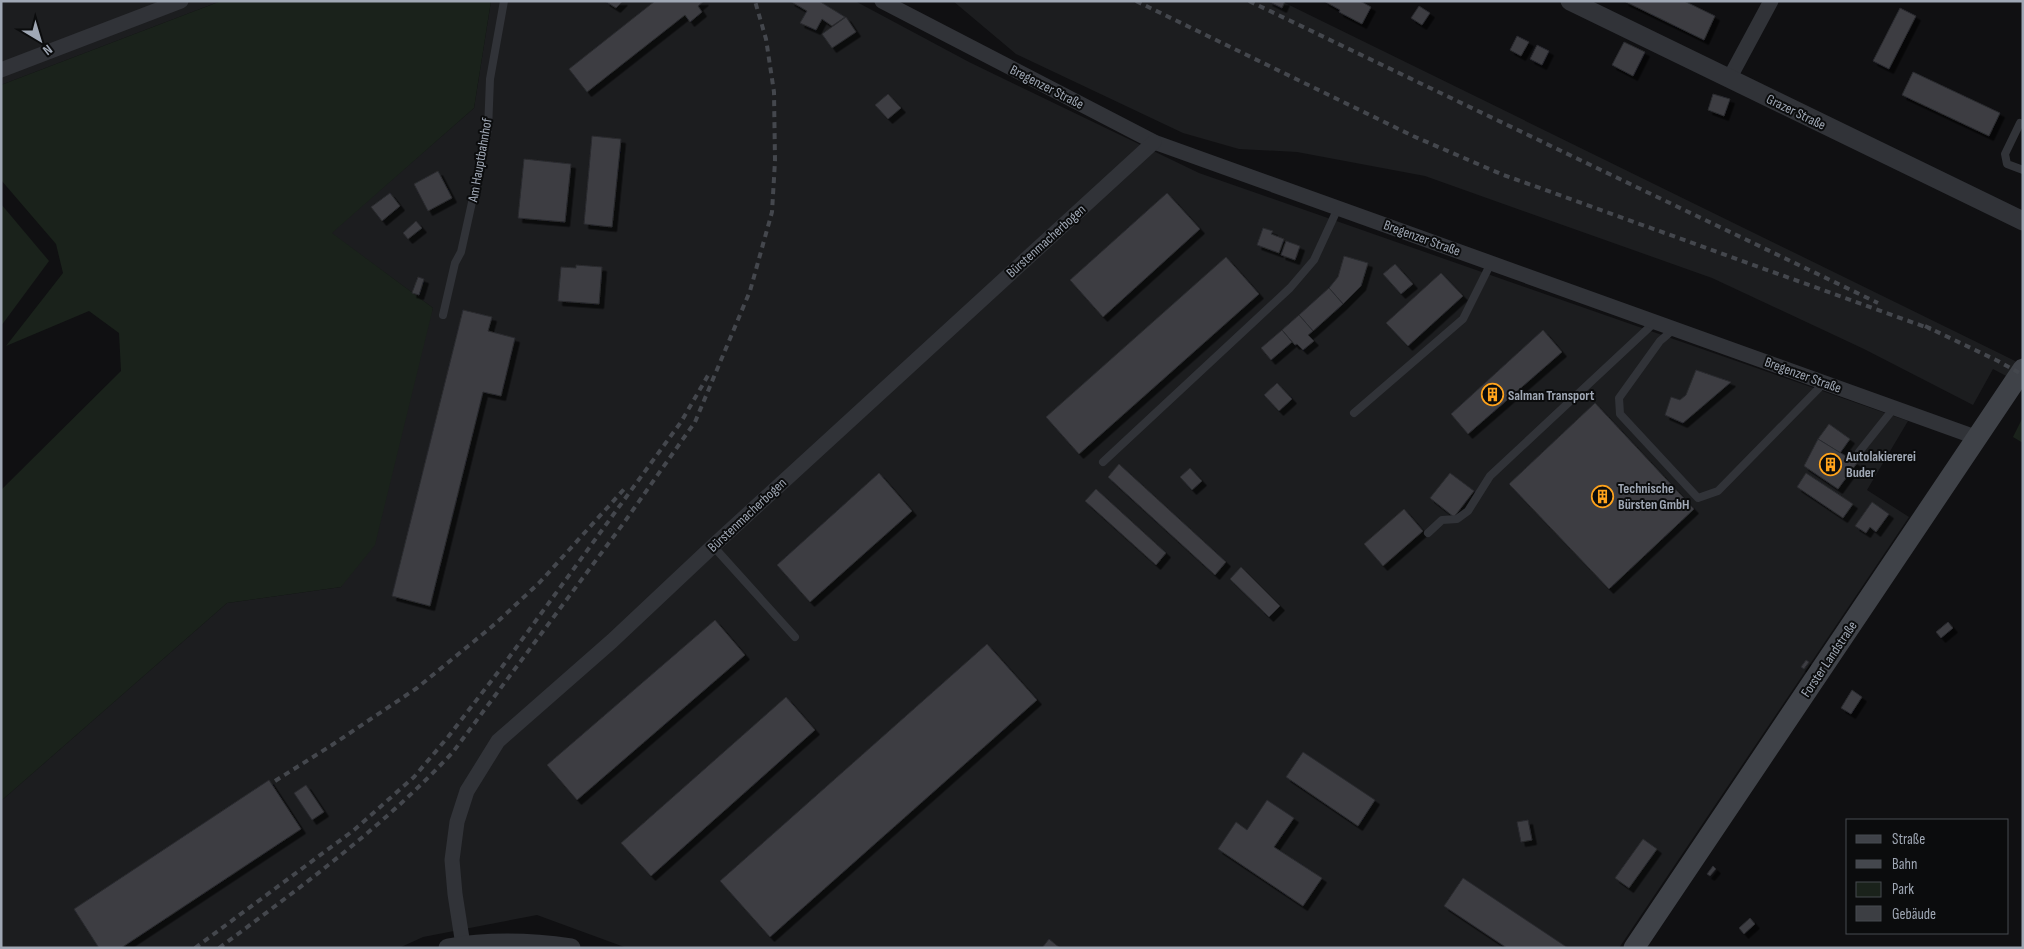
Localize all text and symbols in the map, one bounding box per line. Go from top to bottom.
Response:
north arrow [15,15,65,65]
text: N [40,41,56,59]
street label: Bregenzer Straße [1007,61,1087,113]
street label: Grazer Straße [1764,90,1828,134]
street label: Am Hauptbahnhof [464,116,496,204]
street label: Bürstenmacherbogen [1003,201,1089,281]
street label: Bregenzer Straße [1381,216,1463,260]
street label: Bregenzer Straße [1762,353,1844,397]
building icon: Salman Transport [1480,383,1504,407]
place label: Salman Transport [1508,387,1595,404]
place label: Autolakiererei Buder [1845,448,1916,481]
building icon: Autolakiererei Buder [1818,452,1842,476]
street label: Bürstenmacherbogen [704,474,790,556]
place label: Technische Bürsten GmbH [1618,480,1689,513]
building icon: Technische Bürsten GmbH [1590,484,1614,508]
street label: Forster Landstraße [1797,618,1861,700]
legend [1846,819,2009,934]
text: Straße [1892,830,1925,849]
text: Bahn [1892,855,1917,874]
text: Park [1892,880,1914,899]
text: Gebäude [1892,905,1936,924]

